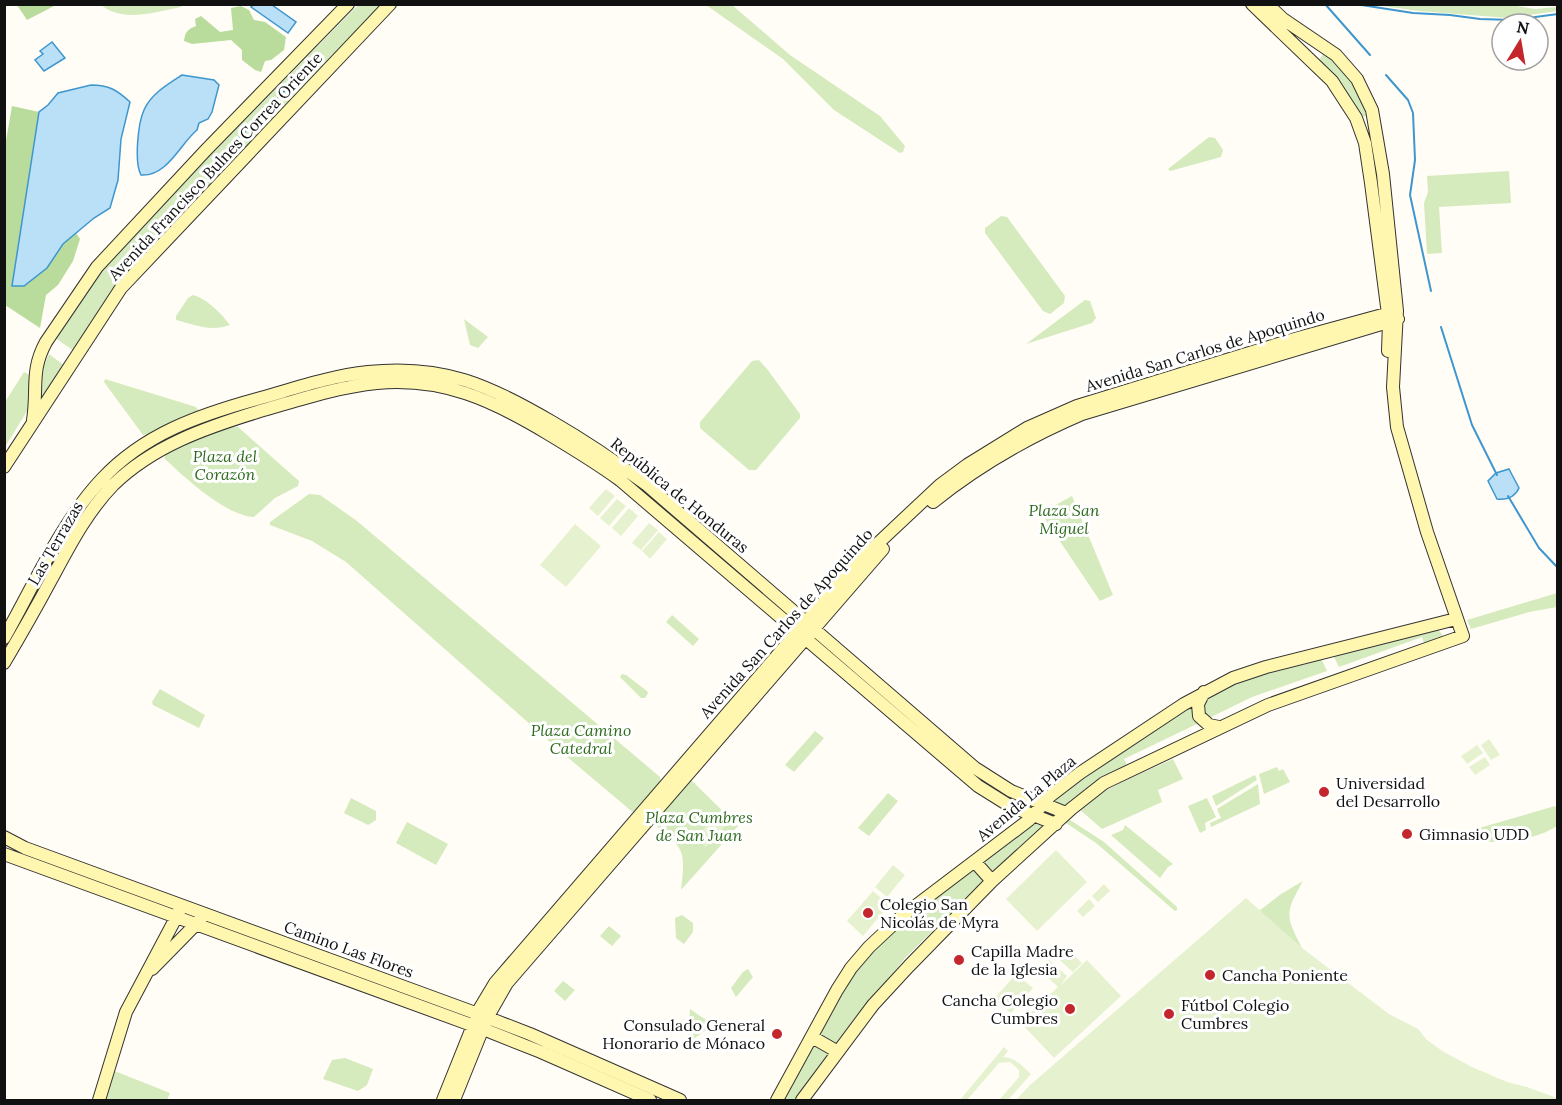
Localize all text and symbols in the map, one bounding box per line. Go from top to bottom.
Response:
north arrow [1490,12,1550,72]
text: N [1515,16,1531,38]
street label: Avenida Francisco Bulnes Correa Oriente [103,47,326,285]
street label: Avenida San Carlos de Apoquindo [1082,304,1327,396]
street label: República de Honduras [607,433,753,557]
park label: Plaza del Corazón [193,446,258,484]
street label: Las Terrazas [23,498,87,588]
park label: Plaza San Miguel [1028,500,1100,538]
street label: Avenida San Carlos de Apoquindo [695,524,877,723]
park label: Plaza Camino Catedral [531,720,631,758]
street label: Avenida La Plaza [972,751,1080,846]
place label: Universidad del Desarrollo [1336,773,1440,811]
marker: Universidad del Desarrollo [1317,785,1331,799]
park label: Plaza Cumbres de San Juan [645,807,753,845]
place label: Gimnasio UDD [1419,824,1529,844]
marker: Gimnasio UDD [1400,827,1414,841]
place label: Colegio San Nicolás de Myra [880,894,999,932]
marker: Colegio San Nicolás de Myra [861,906,875,920]
street label: Camino Las Flores [282,916,416,982]
place label: Capilla Madre de la Iglesia [971,941,1074,979]
marker: Capilla Madre de la Iglesia [952,953,966,967]
place label: Cancha Poniente [1222,965,1348,985]
marker: Cancha Poniente [1203,968,1217,982]
place label: Cancha Colegio Cumbres [942,990,1058,1028]
place label: Fútbol Colegio Cumbres [1181,995,1289,1033]
marker: Cancha Colegio Cumbres [1063,1002,1077,1016]
marker: Fútbol Colegio Cumbres [1162,1007,1176,1021]
place label: Consulado General Honorario de Mónaco [602,1015,765,1053]
marker: Consulado General Honorario de Mónaco [770,1027,784,1041]

